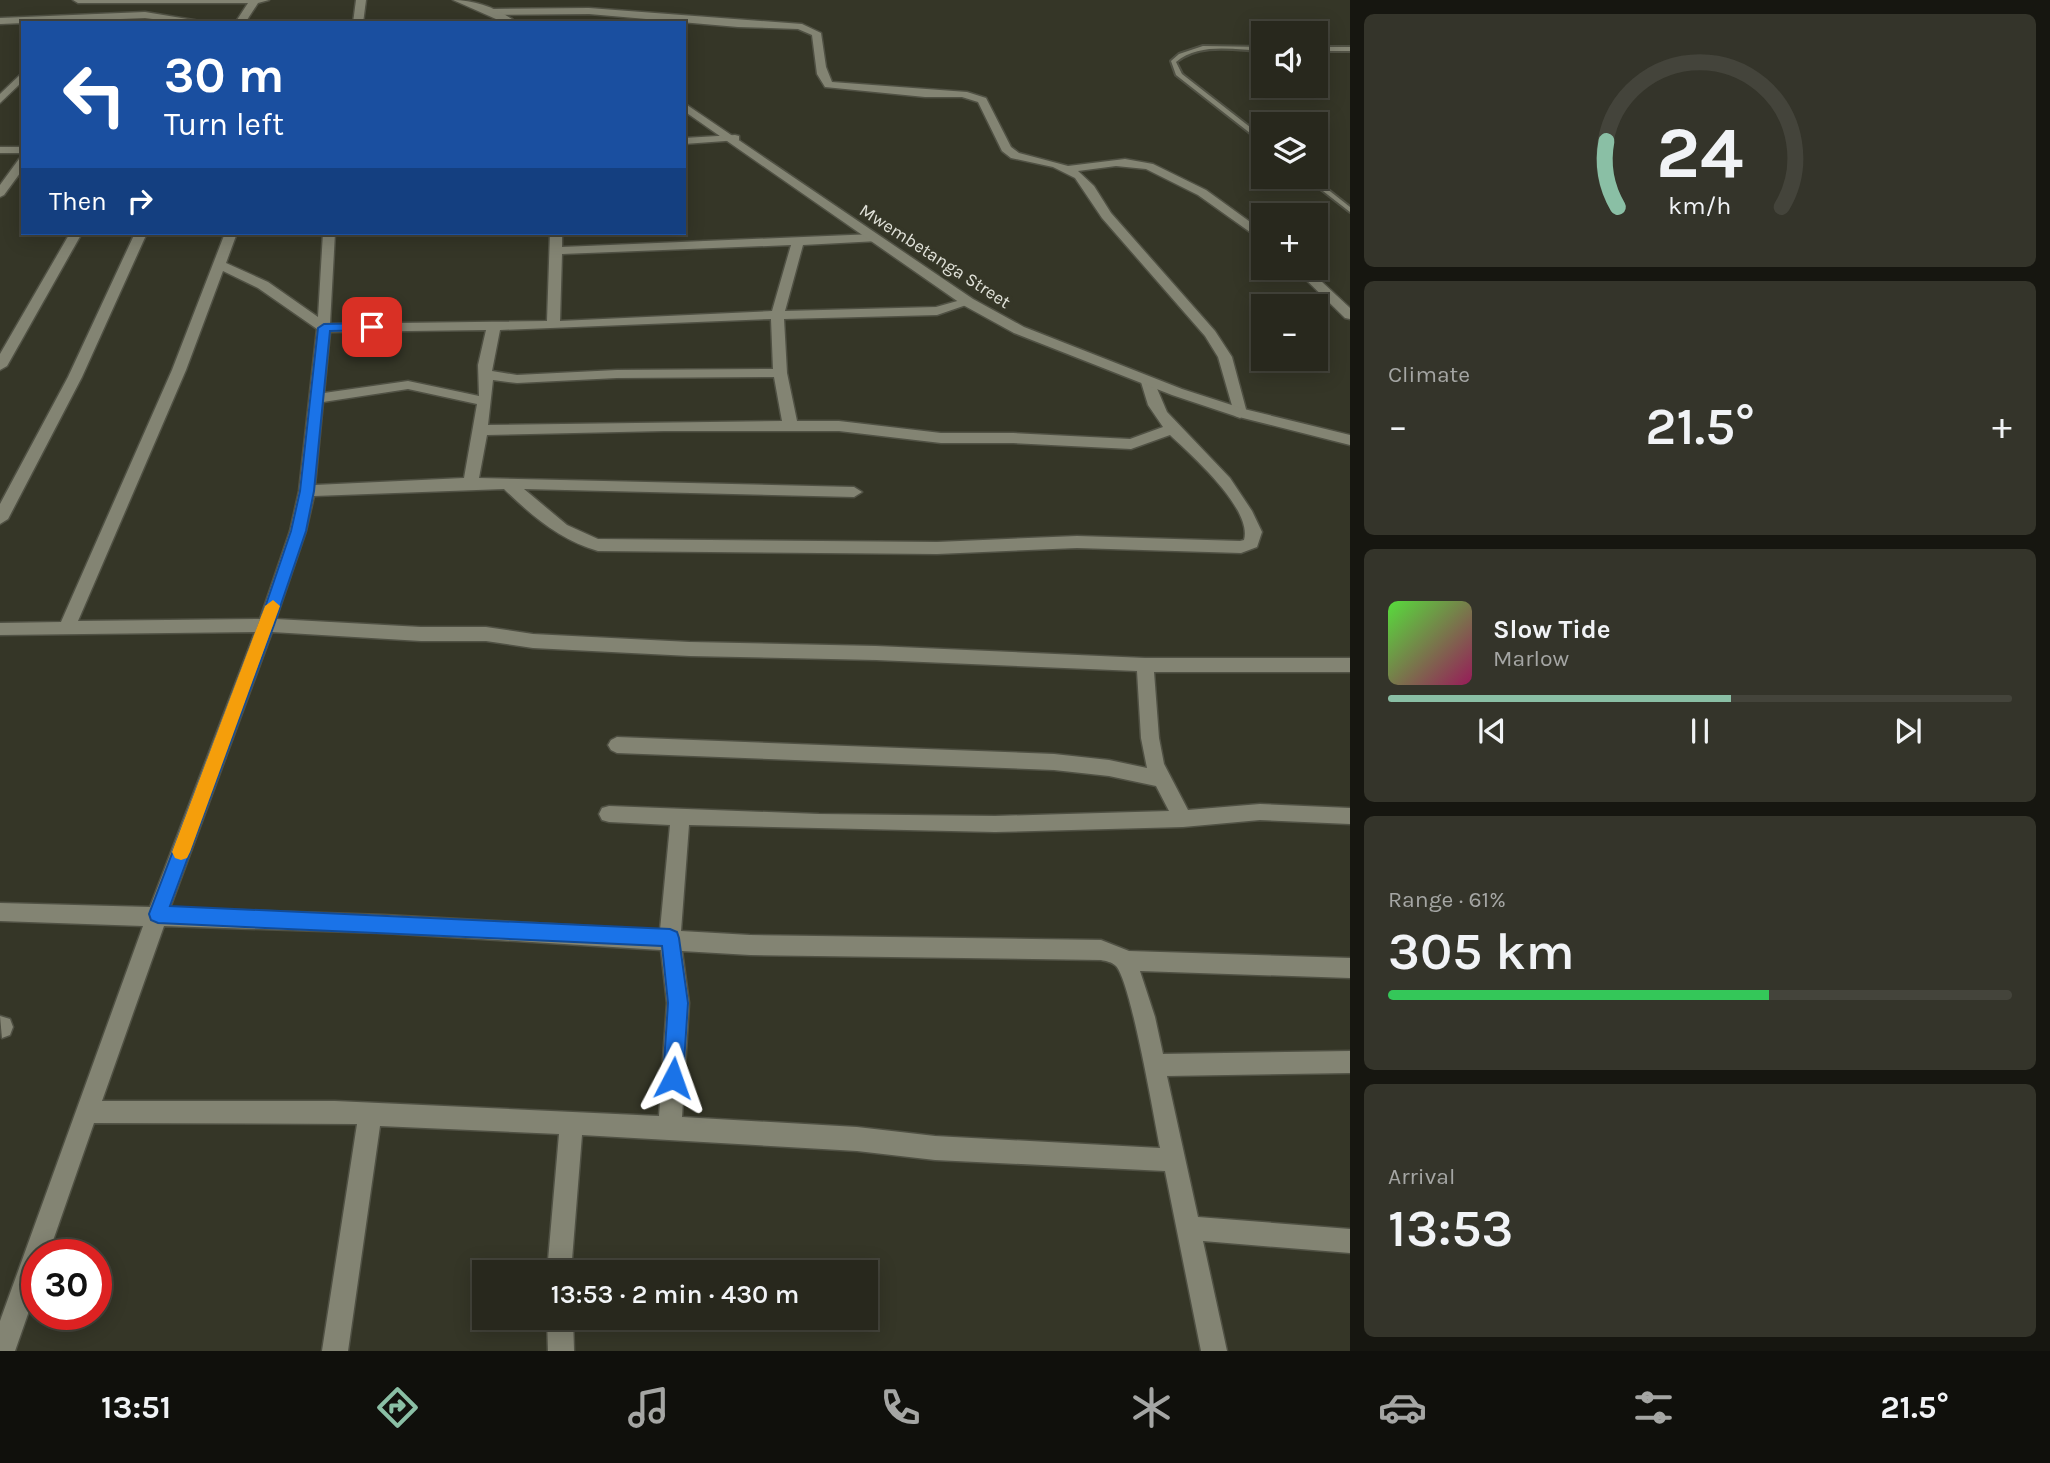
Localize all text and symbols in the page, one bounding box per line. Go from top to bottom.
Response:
map controls [1251,21,1328,371]
button: sound [1251,21,1328,98]
text: 30 m [164,47,284,104]
icon: left [49,49,140,140]
text: Turn left [164,106,284,143]
text: 24 [1656,110,1744,195]
button: layers [1251,112,1328,189]
icon: right [121,182,159,220]
text: Then [49,186,107,217]
text: km/h [1668,191,1732,220]
street label: Mwembetanga Street [855,199,1015,313]
button: + [1251,203,1328,280]
button: − [1251,294,1328,371]
pin [342,297,402,357]
icon: arrive [353,308,391,346]
text: Climate [1388,361,1470,388]
text: 21.5° [1645,396,1755,457]
text: − [1388,404,1408,449]
text: + [1992,404,2012,449]
text: Slow Tide [1493,614,1611,645]
text: Marlow [1493,645,1569,672]
icon: previous [1473,712,1511,750]
icon: pause [1681,712,1719,750]
icon: next [1889,712,1927,750]
text: Range · 61% [1388,886,1506,913]
text: 305 km [1388,921,1575,982]
position arrow [636,1041,710,1115]
text: Arrival [1388,1163,1455,1190]
text: 13:53 [1388,1198,1513,1259]
speed limit sign: 30 [21,1239,112,1330]
text: 13:53 · 2 min · 430 m [551,1279,799,1310]
icon: directions [373,1383,422,1432]
icon: music [624,1383,673,1432]
icon: phone [876,1383,925,1432]
icon: climate [1127,1383,1176,1432]
icon: car [1378,1383,1427,1432]
icon: filters [1629,1383,1678,1432]
text: 13:51 [101,1389,171,1426]
text: 21.5° [1880,1389,1949,1426]

